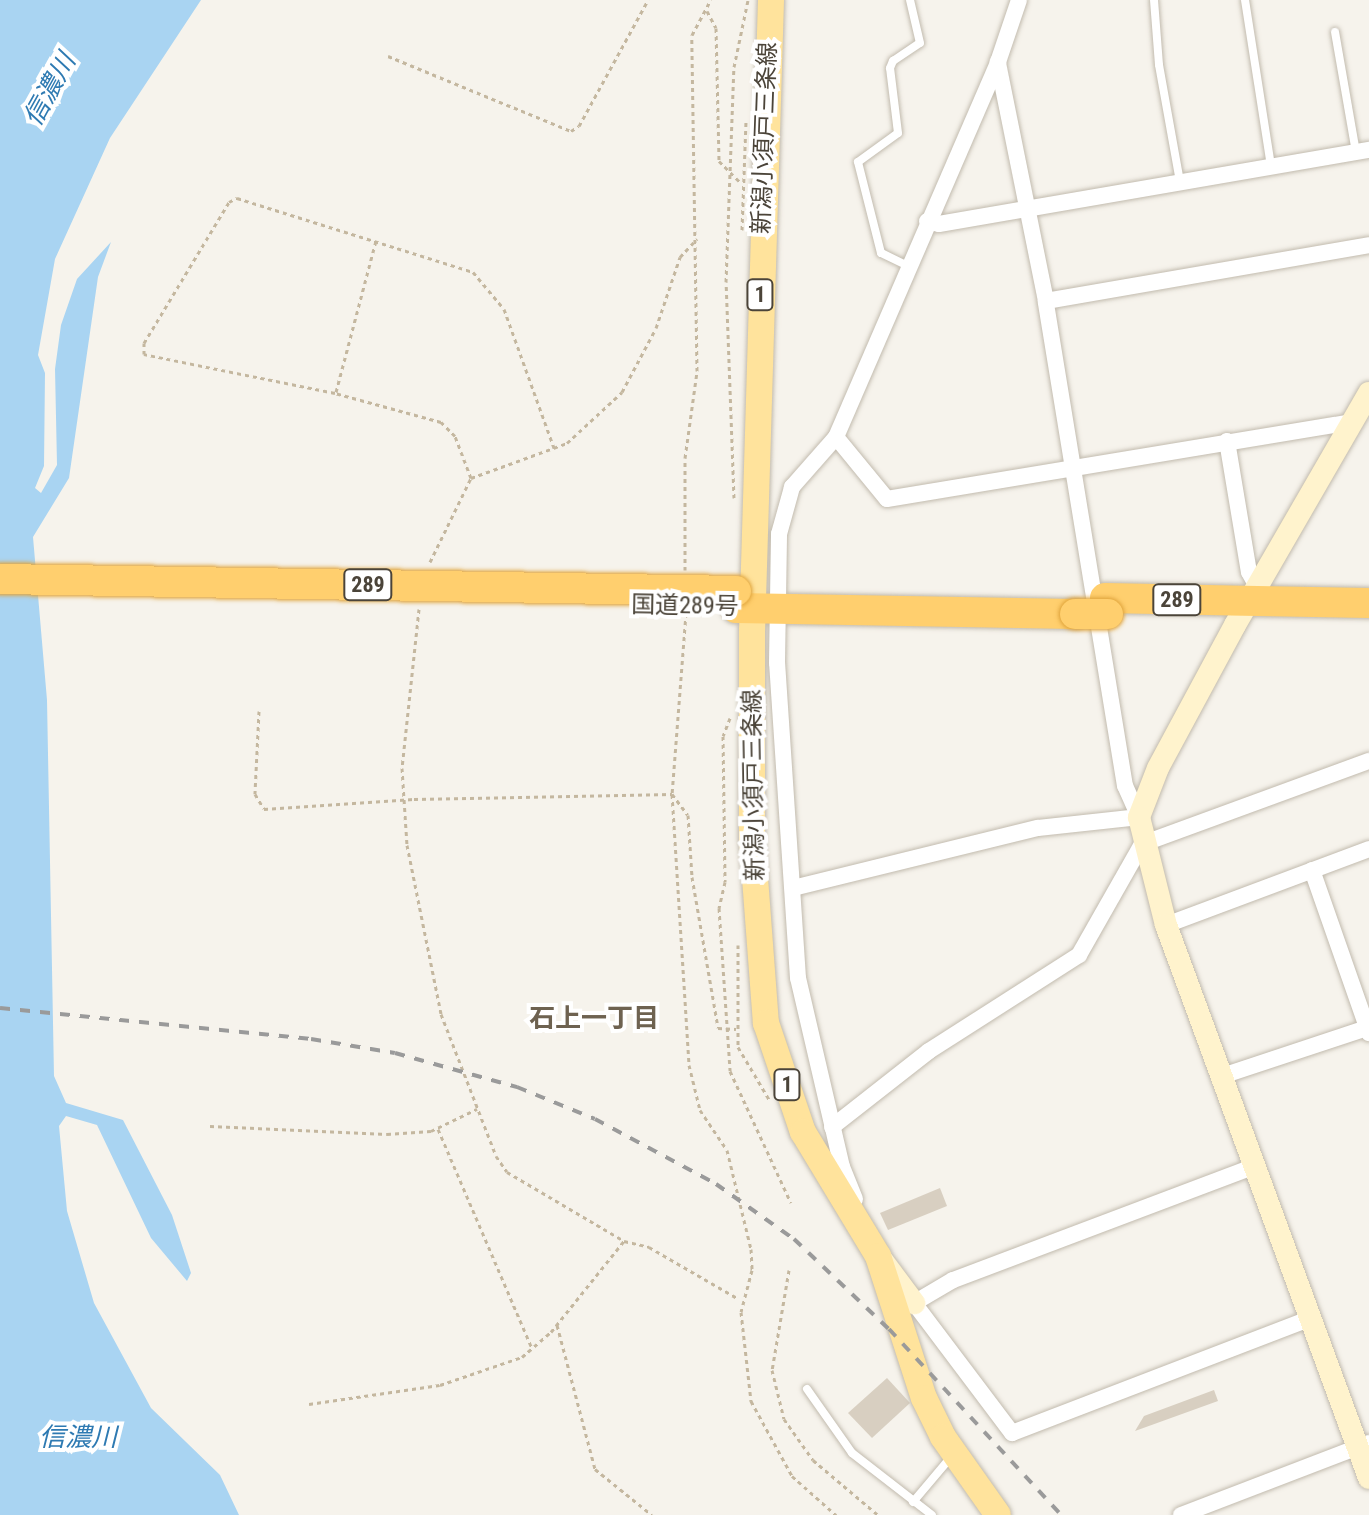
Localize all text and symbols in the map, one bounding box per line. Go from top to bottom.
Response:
street label: 新潟小須戸三条線 [747,42,783,234]
water label: 信濃川 [17,48,83,132]
road number: 1 [746,277,774,313]
road number: 289 [342,567,394,603]
road number: 289 [1151,582,1203,618]
street label: 国道289号 [631,591,739,621]
street label: 新潟小須戸三条線 [738,689,770,881]
district label: 石上一丁目 [529,1003,659,1035]
road number: 1 [773,1067,801,1103]
water label: 信濃川 [39,1422,117,1454]

